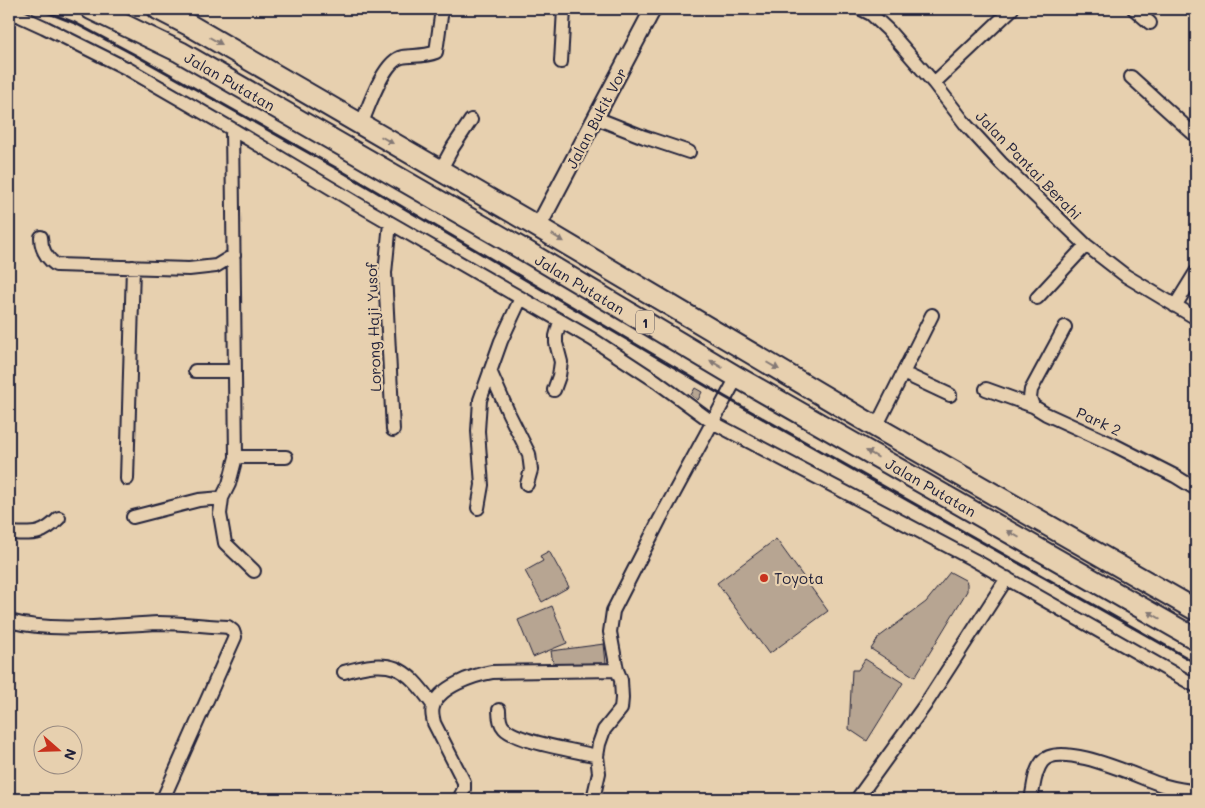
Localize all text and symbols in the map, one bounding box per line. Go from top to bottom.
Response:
one-way arrow [209,36,222,45]
street label: Jalan Putatan [181,47,279,115]
street label: Jalan Bukit Vor [561,64,631,172]
street label: Jalan Pantai Berahi [972,106,1086,224]
one-way arrow [380,135,393,144]
one-way arrow [551,234,564,243]
street label: Jalan Putatan [531,249,629,319]
street label: Lorong Haji Yusof [361,261,385,392]
road number: 1 [636,311,654,334]
one-way arrow [709,360,722,369]
one-way arrow [766,362,779,371]
street label: Park 2 [1073,402,1125,440]
one-way arrow [865,449,878,458]
street label: Jalan Putatan [882,453,980,521]
one-way arrow [1006,530,1021,538]
place label: Toyota [774,568,824,588]
marker: Toyota [758,572,770,584]
one-way arrow [1147,611,1161,619]
north arrow [32,726,82,776]
text: N [60,746,81,763]

